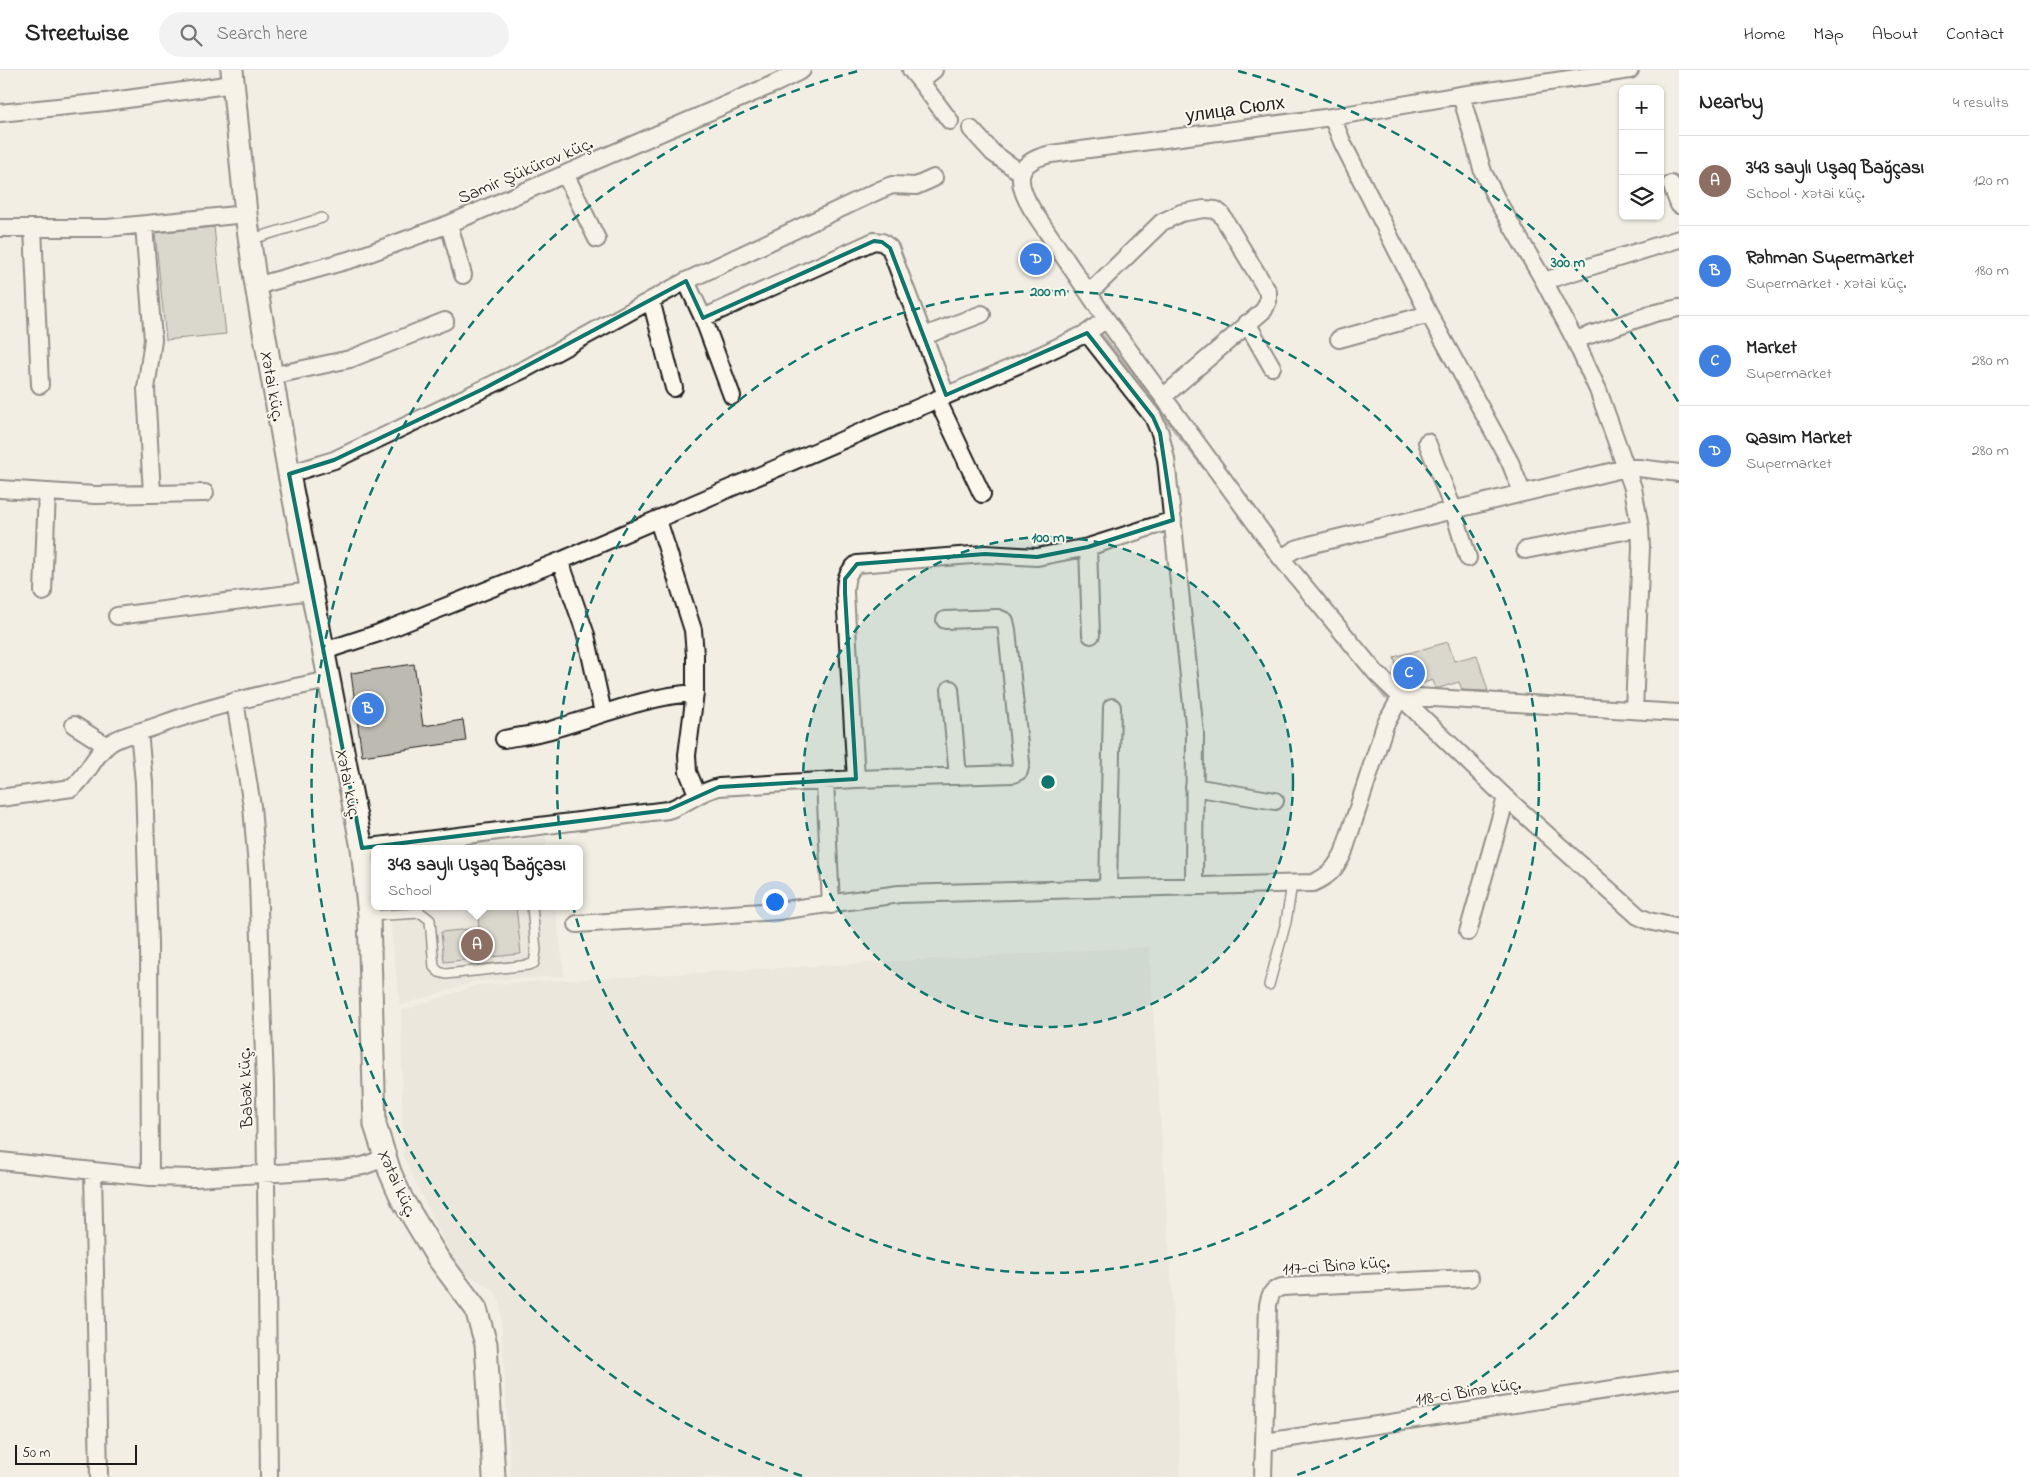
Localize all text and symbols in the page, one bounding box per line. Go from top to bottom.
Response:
search box [159,12,509,57]
text: Streetwise [25,17,129,52]
icon: search [177,21,205,49]
text: Search here [217,21,308,48]
text: Home [1744,22,1785,48]
text: Map [1813,22,1844,48]
text: About [1872,22,1918,48]
text: Contact [1946,22,2004,48]
map controls [1619,85,1664,220]
button: + [1619,85,1664,130]
text: Nearby [1699,88,1763,118]
street label: улица Сюлх [1184,91,1286,131]
text: 4 results [1953,91,2009,115]
button: − [1619,130,1664,175]
street label: Samir Şükürov küç. [454,131,598,212]
text: 343 saylı Uşaq Bağçası [1746,155,1924,182]
text: A [1710,169,1720,193]
text: 120 m [1973,169,2009,193]
button: layers [1619,175,1664,220]
text: School · Xətai küç. [1746,182,1865,206]
pin: D [1020,240,1052,278]
text: Rəhman Supermarket [1746,245,1914,272]
text: 300 m [1550,252,1586,274]
text: B [1710,259,1720,283]
text: 180 m [1975,259,2009,283]
text: Supermarket · Xətai küç. [1746,272,1907,296]
text: 200 m [1029,281,1066,303]
text: Market [1746,335,1797,362]
street label: Xətai küç. [252,349,290,424]
text: C [1711,349,1719,373]
text: 280 m [1972,349,2009,373]
text: Supermarket [1746,362,1832,386]
text: Qasım Market [1746,425,1852,452]
text: D [1709,439,1721,463]
text: 280 m [1972,439,2009,463]
text: Supermarket [1746,452,1832,476]
text: 100 m [1031,527,1065,549]
pin: C [1393,654,1425,692]
pin: B [352,690,384,728]
street label: Xətai küç. [327,747,367,822]
centre of rings [1039,773,1057,791]
popup [371,845,583,910]
text: 343 saylı Uşaq Bağçası [388,852,566,879]
text: School [388,879,432,903]
your location [762,889,788,915]
pin: A [461,926,493,964]
street label: Babək küç. [233,1047,261,1130]
street label: Xətai küç. [370,1146,423,1222]
street label: 117-ci Binə küç. [1282,1250,1391,1284]
street label: 118-ci Binə küç. [1413,1372,1523,1414]
scale bar [15,1442,138,1465]
text: 50 m [22,1443,50,1464]

